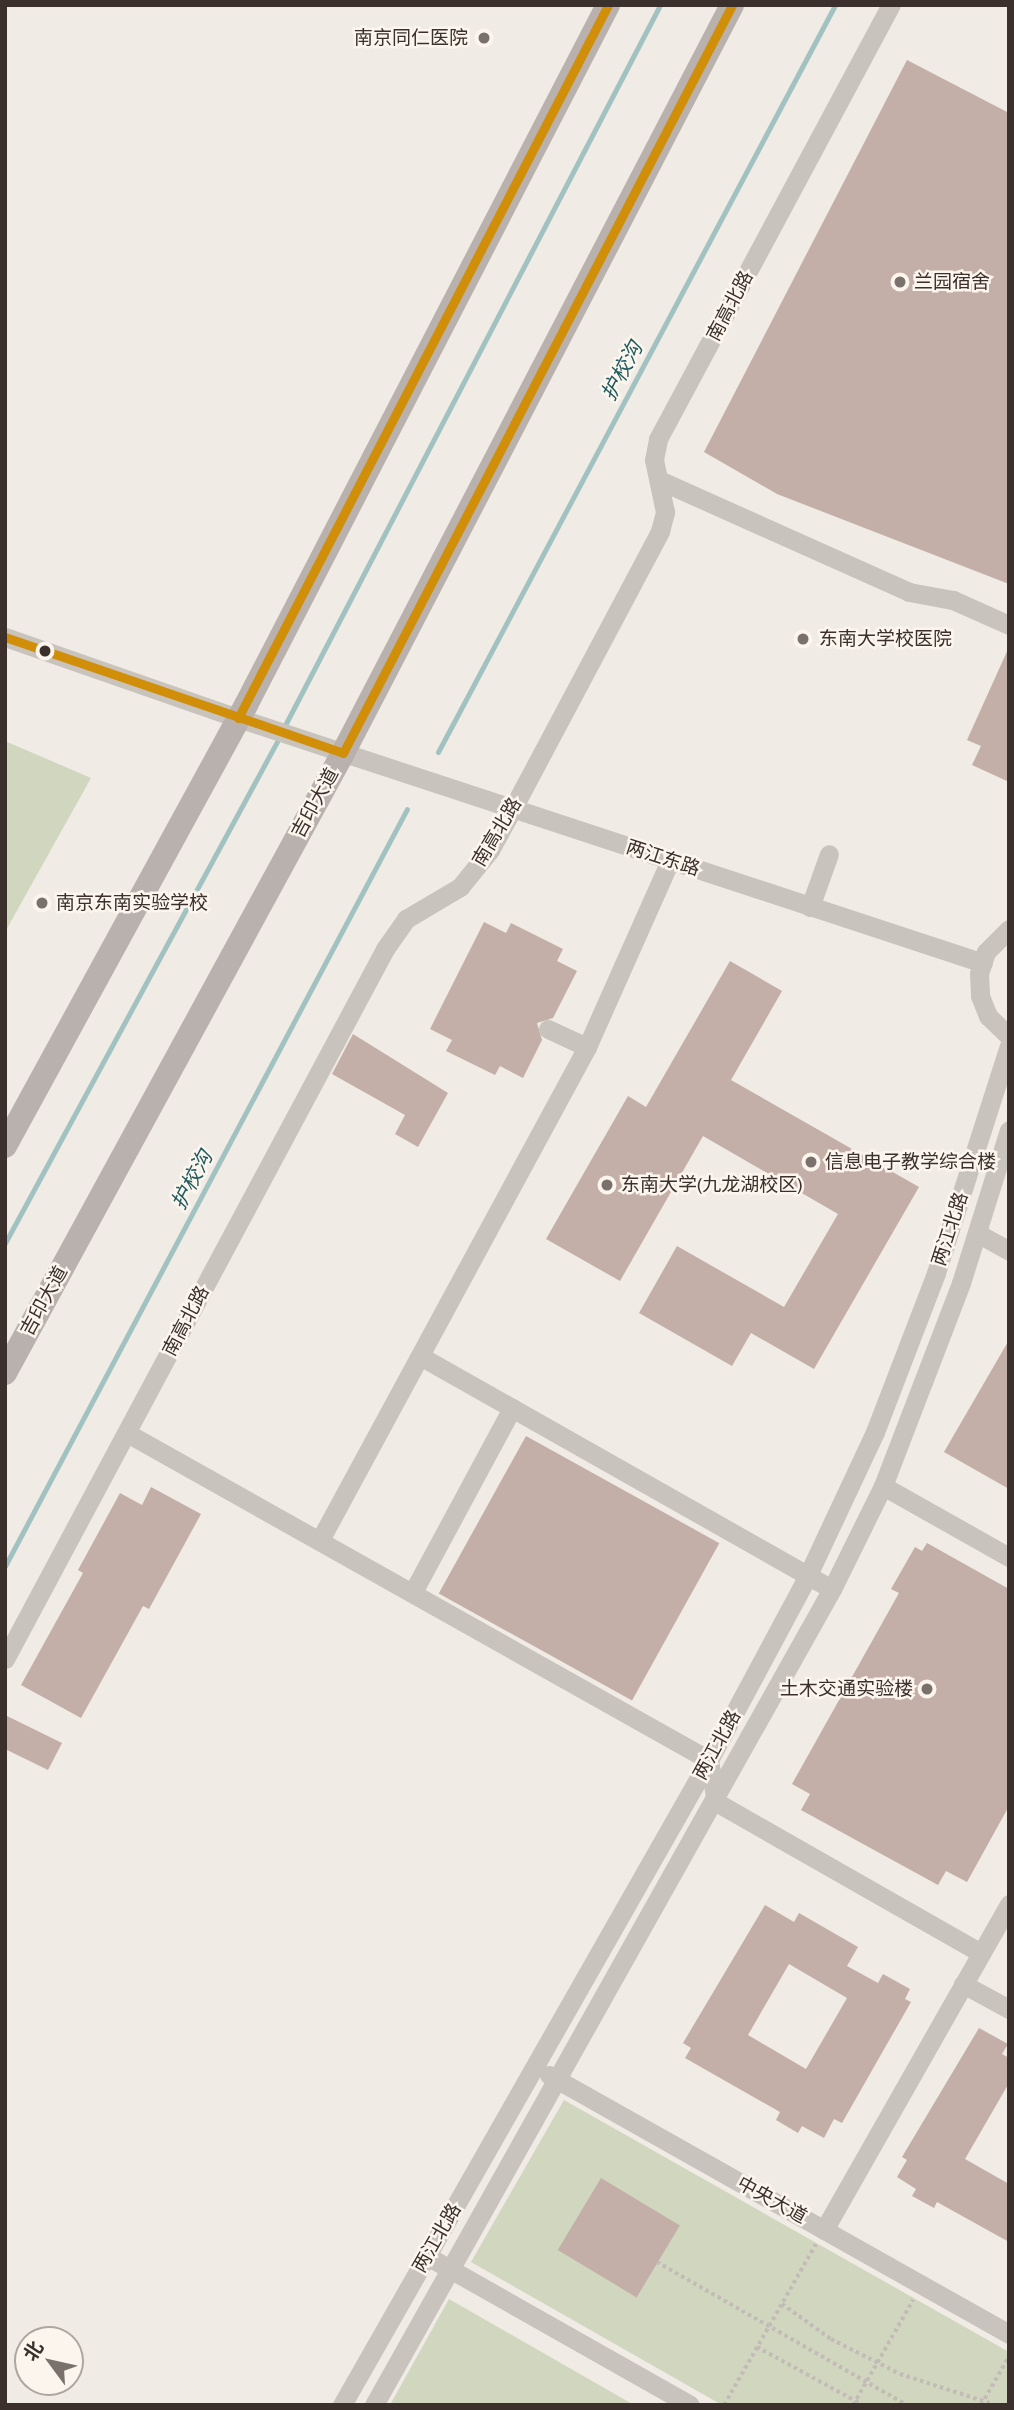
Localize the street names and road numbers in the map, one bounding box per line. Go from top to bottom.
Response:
street label: 南高北路 [702,267,758,345]
street label: 吉印大道 [287,764,343,842]
street label: 南高北路 [468,794,526,870]
street label: 两江东路 [623,835,703,881]
street label: 两江北路 [927,1189,973,1269]
street label: 吉印大道 [16,1262,72,1340]
street label: 南高北路 [158,1282,214,1360]
street label: 两江北路 [689,1706,745,1784]
street label: 中央大道 [733,2172,811,2228]
street label: 两江北路 [408,2199,466,2277]

